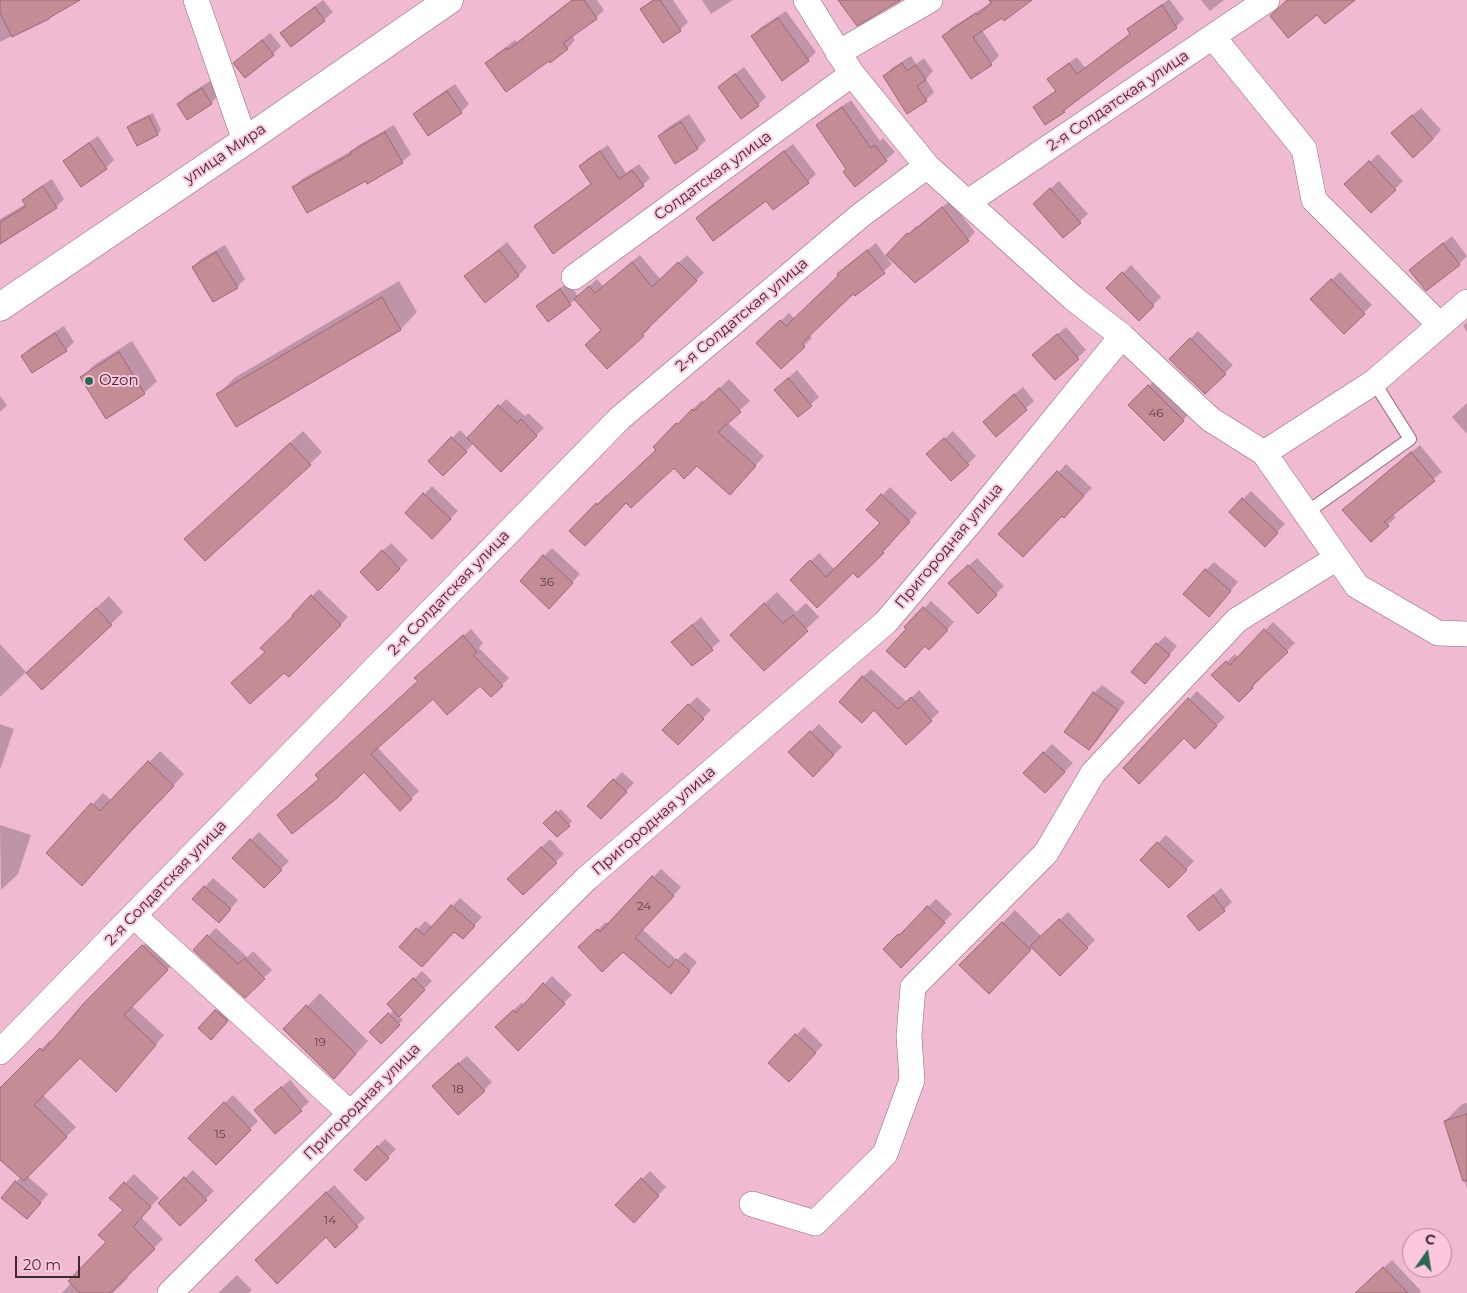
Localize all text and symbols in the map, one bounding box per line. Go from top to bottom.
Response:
street label: 2-я Солдатская улица [1044,47,1192,155]
street label: улица Мира [181,120,269,188]
street label: Солдатская улица [651,128,775,224]
street label: 2-я Солдатская улица [672,254,812,376]
place label: Ozon [99,372,139,390]
marker: Ozon [83,375,95,387]
house number: 46 [1148,406,1164,420]
street label: Пригородная улица [891,480,1007,612]
street label: 2-я Солдатская улица [385,527,513,659]
house number: 36 [540,575,554,589]
street label: Пригородная улица [589,763,719,879]
street label: 2-я Солдатская улица [102,817,230,949]
house number: 24 [637,899,651,913]
house number: 19 [314,1035,326,1049]
street label: Пригородная улица [300,1040,424,1164]
house number: 18 [452,1082,464,1096]
house number: 15 [214,1127,226,1141]
house number: 14 [324,1213,336,1227]
north arrow [1402,1228,1452,1278]
text: С [1423,1229,1437,1249]
scale bar [18,1246,82,1278]
text: 20 m [23,1255,61,1274]

